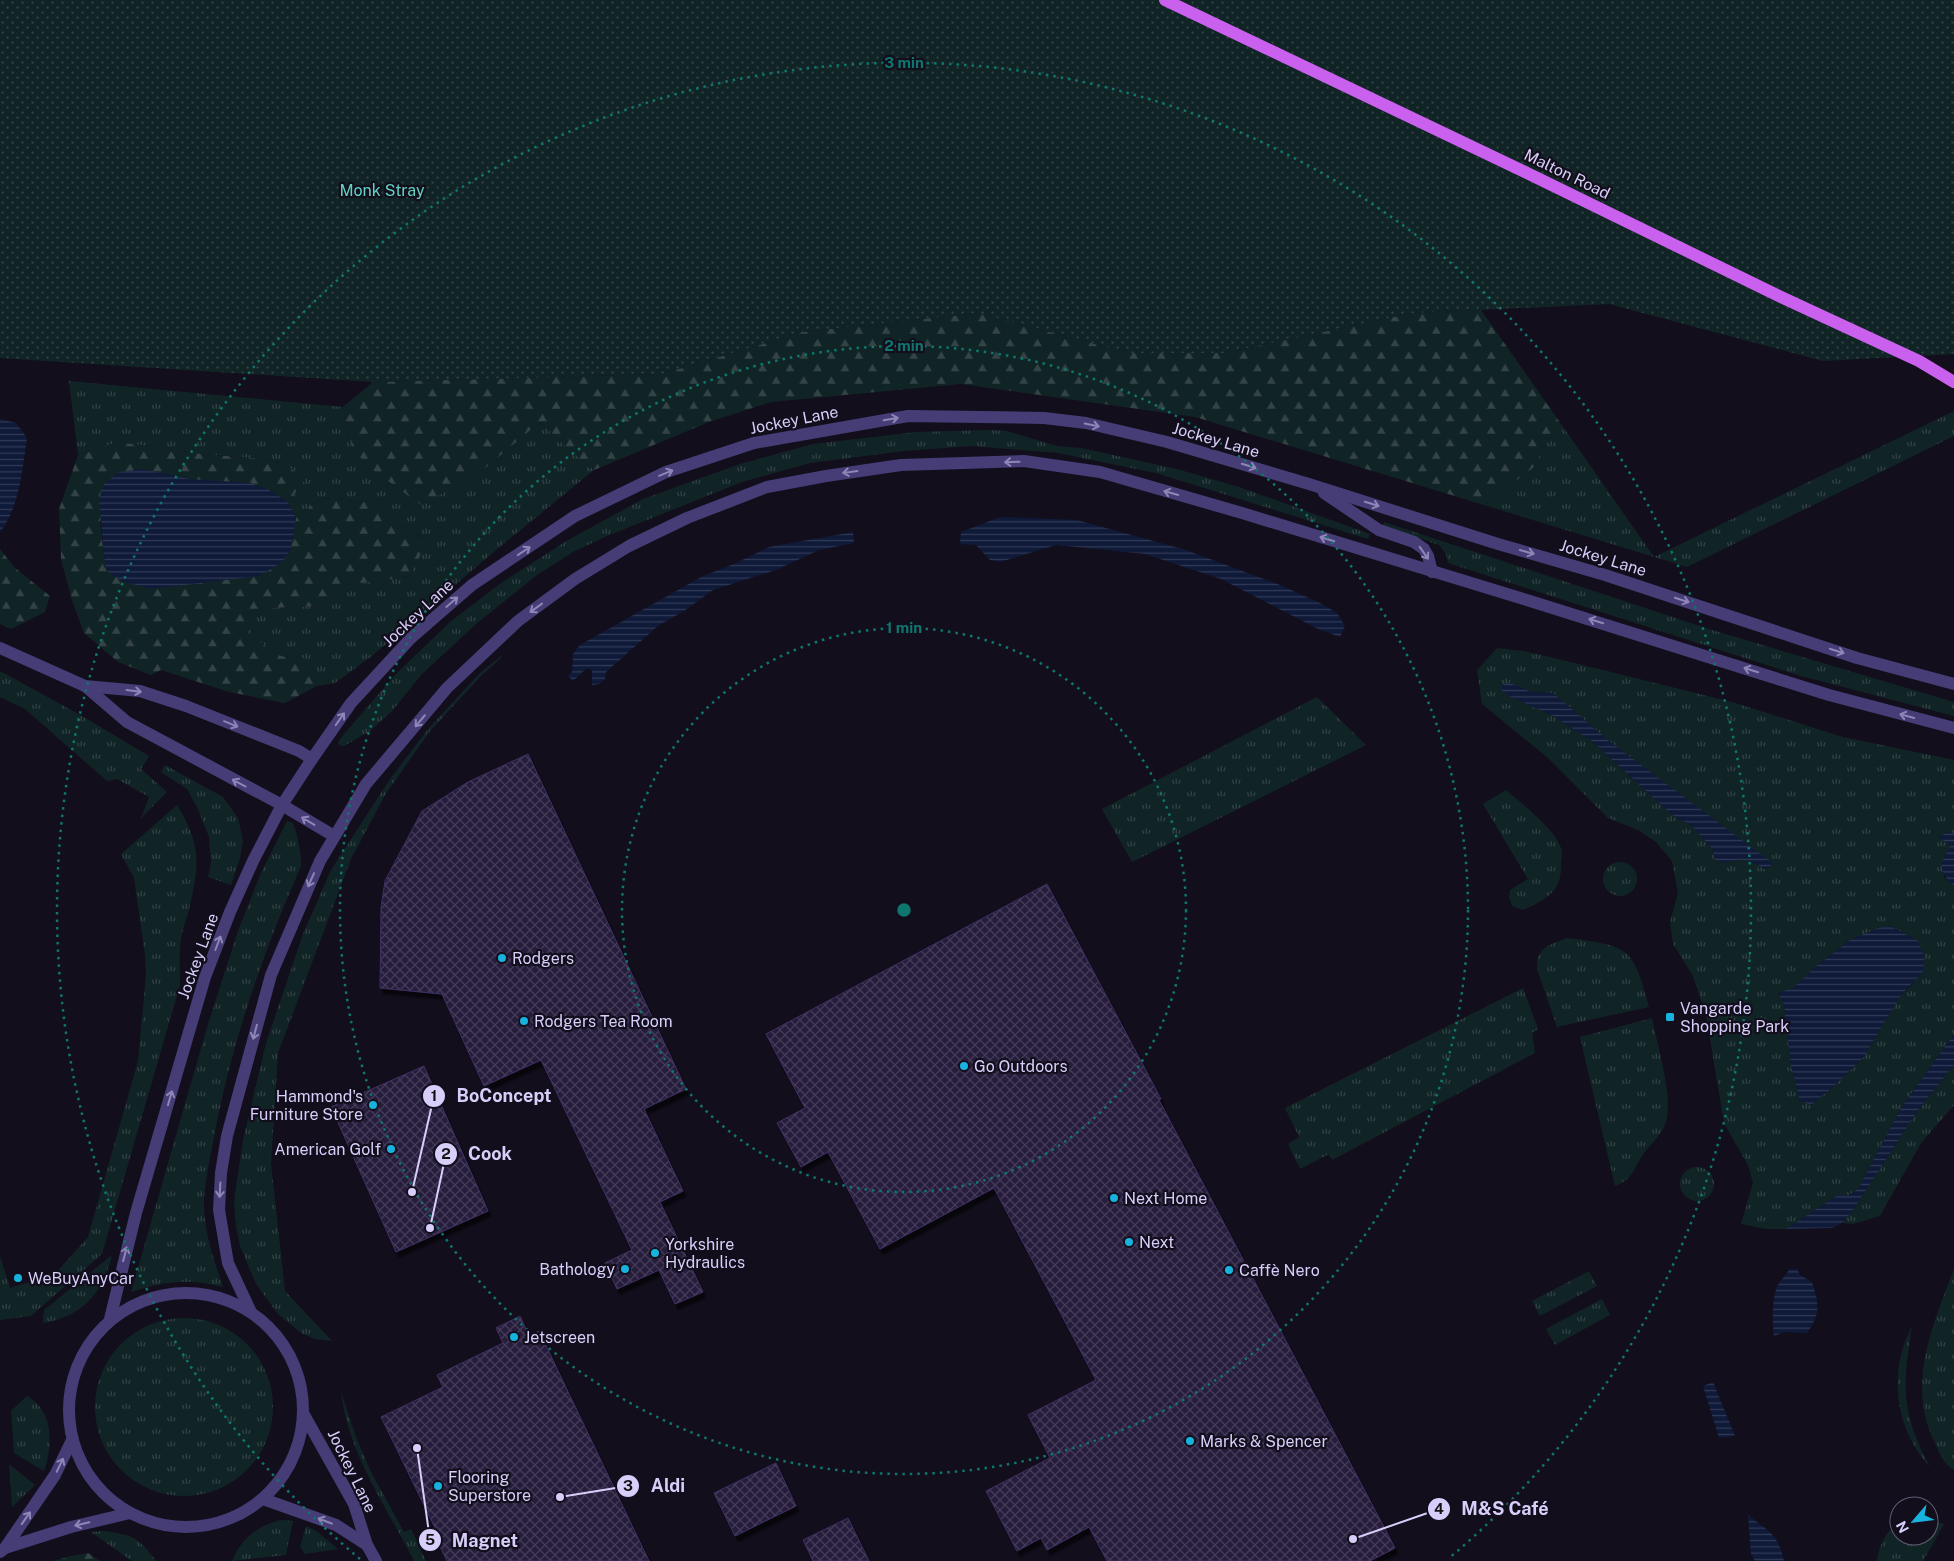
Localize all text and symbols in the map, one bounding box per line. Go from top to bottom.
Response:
text: 3 min [884,54,924,71]
street label: Malton Road [1521,145,1613,203]
park label: Monk Stray [340,181,425,200]
text: 2 min [884,337,924,354]
street label: Jockey Lane [748,402,840,438]
one-way arrow [883,413,899,423]
street label: Jockey Lane [1170,418,1262,462]
one-way arrow [1084,420,1100,430]
one-way arrow [1005,457,1021,467]
one-way arrow [1241,462,1257,472]
one-way arrow [658,467,673,477]
one-way arrow [843,467,859,477]
one-way arrow [1164,487,1180,497]
one-way arrow [1364,499,1380,509]
one-way arrow [1319,534,1335,544]
street label: Jockey Lane [1557,536,1649,580]
one-way arrow [516,545,530,555]
one-way arrow [1419,546,1430,560]
one-way arrow [1519,548,1535,557]
street label: Jockey Lane [379,575,457,651]
one-way arrow [1674,596,1690,606]
one-way arrow [445,597,458,608]
one-way arrow [529,603,543,613]
one-way arrow [1588,616,1604,626]
text: 1 min [886,619,922,636]
one-way arrow [1828,647,1844,657]
one-way arrow [1743,665,1759,675]
one-way arrow [125,686,141,696]
one-way arrow [1899,710,1915,720]
one-way arrow [335,712,345,726]
one-way arrow [414,714,425,727]
one-way arrow [223,720,238,729]
one-way arrow [232,777,247,787]
one-way arrow [302,815,316,825]
one-way arrow [306,872,316,887]
centre of rings [895,901,913,919]
street label: Jockey Lane [174,910,222,1002]
one-way arrow [214,936,223,951]
place label: Rodgers [512,949,574,968]
marker: Rodgers [496,952,508,964]
place label: Vangarde Shopping Park [1680,999,1789,1036]
marker: Vangarde Shopping Park [1664,1011,1676,1023]
place label: Rodgers Tea Room [534,1012,673,1031]
marker: Rodgers Tea Room [518,1015,530,1027]
one-way arrow [250,1023,259,1039]
place label: Go Outdoors [974,1057,1068,1076]
marker: Go Outdoors [958,1060,970,1072]
callout: BoConcept [422,1079,562,1112]
text: BoConcept [456,1085,552,1106]
place label: Hammond's Furniture Store [250,1087,363,1124]
text: 1 [431,1087,437,1104]
one-way arrow [165,1091,175,1107]
marker: Hammond's Furniture Store [367,1099,379,1111]
callout: Cook [433,1137,522,1170]
place label: American Golf [274,1140,381,1159]
marker: American Golf [385,1143,397,1155]
text: Cook [468,1143,513,1164]
text: 2 [441,1145,451,1162]
one-way arrow [215,1182,224,1198]
place label: Next Home [1124,1189,1207,1208]
marker: Next Home [1108,1192,1120,1204]
place label: Next [1139,1233,1174,1252]
place label: Yorkshire Hydraulics [665,1235,745,1272]
marker: Next [1123,1236,1135,1248]
one-way arrow [121,1247,130,1263]
marker: Yorkshire Hydraulics [649,1247,661,1259]
place label: Bathology [539,1260,615,1279]
place label: Caffè Nero [1239,1261,1320,1280]
marker: Bathology [619,1263,631,1275]
marker: Caffè Nero [1223,1264,1235,1276]
place label: WeBuyAnyCar [28,1269,134,1288]
marker: WeBuyAnyCar [12,1272,24,1284]
place label: Jetscreen [524,1328,595,1347]
marker: Jetscreen [508,1331,520,1343]
street label: Jockey Lane [324,1426,380,1516]
place label: Marks & Spencer [1200,1432,1328,1451]
marker: Marks & Spencer [1184,1435,1196,1447]
one-way arrow [55,1457,65,1472]
place label: Flooring Superstore [448,1468,531,1505]
callout: Aldi [615,1469,695,1502]
text: Aldi [651,1475,685,1496]
text: 3 [623,1477,633,1494]
marker: Flooring Superstore [432,1480,444,1492]
callout: M&S Café [1427,1492,1559,1525]
north arrow [1889,1496,1939,1546]
text: M&S Café [1461,1498,1549,1519]
text: 4 [1434,1500,1444,1517]
one-way arrow [21,1511,31,1525]
one-way arrow [318,1516,333,1525]
text: N [1893,1519,1912,1536]
one-way arrow [75,1520,91,1529]
callout: Magnet [417,1524,528,1557]
text: Magnet [452,1530,518,1551]
text: 5 [425,1531,435,1548]

